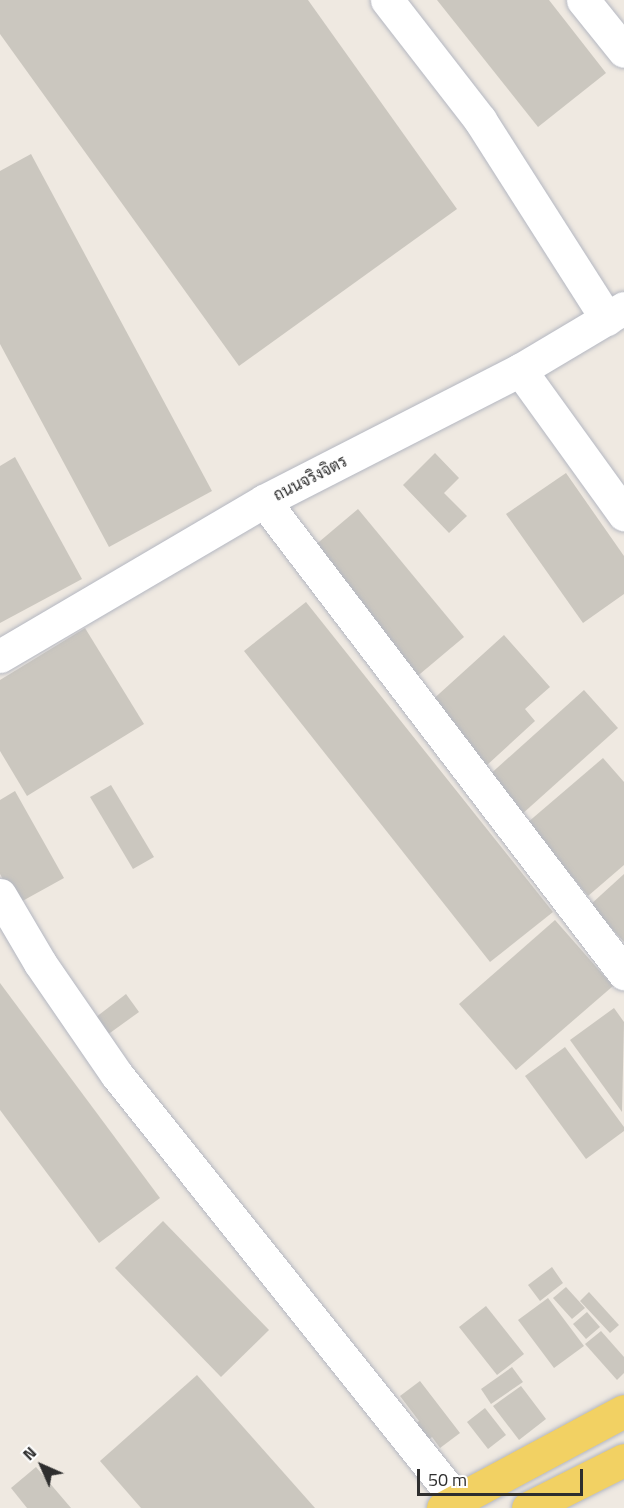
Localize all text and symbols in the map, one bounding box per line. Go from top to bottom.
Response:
street label: ถนนจริงจิตร [270,451,350,505]
north arrow [12,1436,72,1496]
text: N [17,1441,42,1466]
scale bar [420,1457,586,1495]
text: 50 m [428,1466,467,1493]

